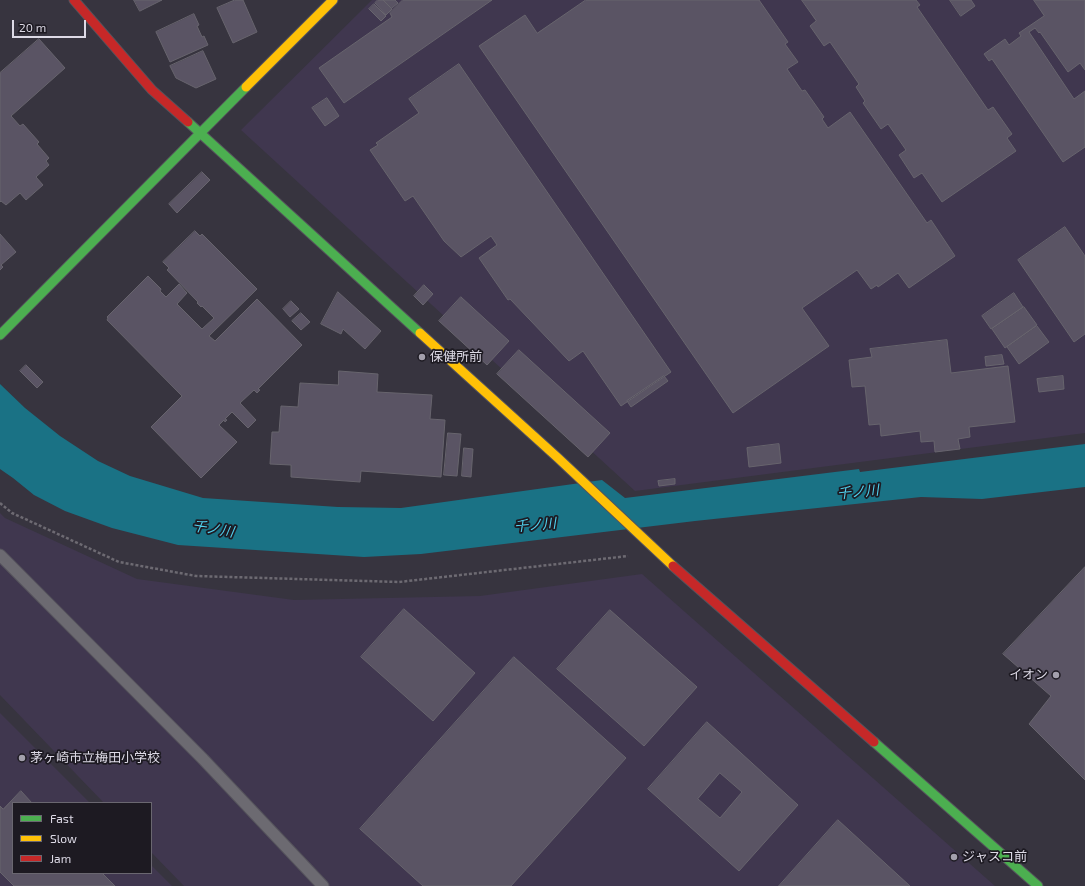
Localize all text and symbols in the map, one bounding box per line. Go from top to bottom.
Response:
scale bar [14,12,88,38]
text: 20 m [19,20,46,34]
place label: 保健所前 [430,349,482,365]
marker: 保健所前 [417,352,427,362]
water label: 千ノ川 [836,481,880,503]
water label: 千ノ川 [513,515,557,535]
water label: 千ノ川 [191,517,235,541]
place label: イオン [1009,667,1048,683]
marker: イオン [1051,670,1061,680]
place label: 茅ヶ崎市立梅田小学校 [30,750,160,766]
marker: 茅ヶ崎市立梅田小学校 [17,753,27,763]
legend [12,802,152,874]
text: Fast [50,811,73,825]
text: Slow [50,831,77,845]
place label: ジャスコ前 [962,849,1027,865]
text: Jam [50,851,71,865]
marker: ジャスコ前 [949,852,959,862]

